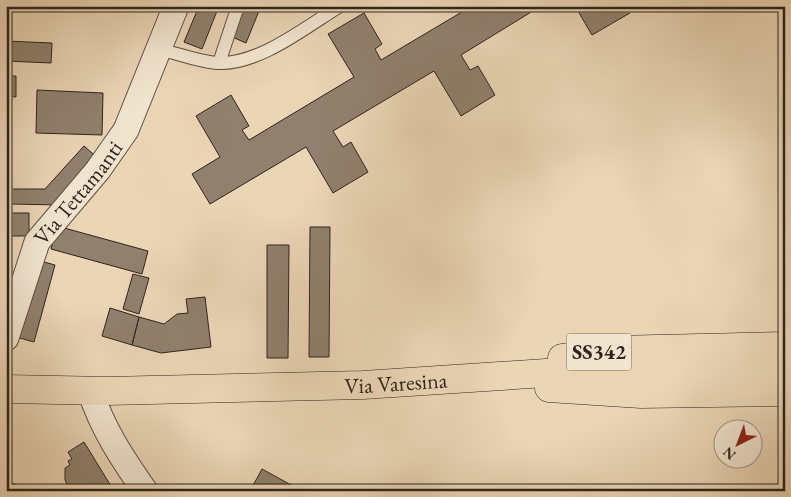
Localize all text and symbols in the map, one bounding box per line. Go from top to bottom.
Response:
street label: Via Tettamanti [27,135,129,251]
road number: SS342 [566,334,632,371]
street label: Via Varesina [344,365,449,400]
north arrow [714,420,764,470]
text: N [719,443,740,464]

